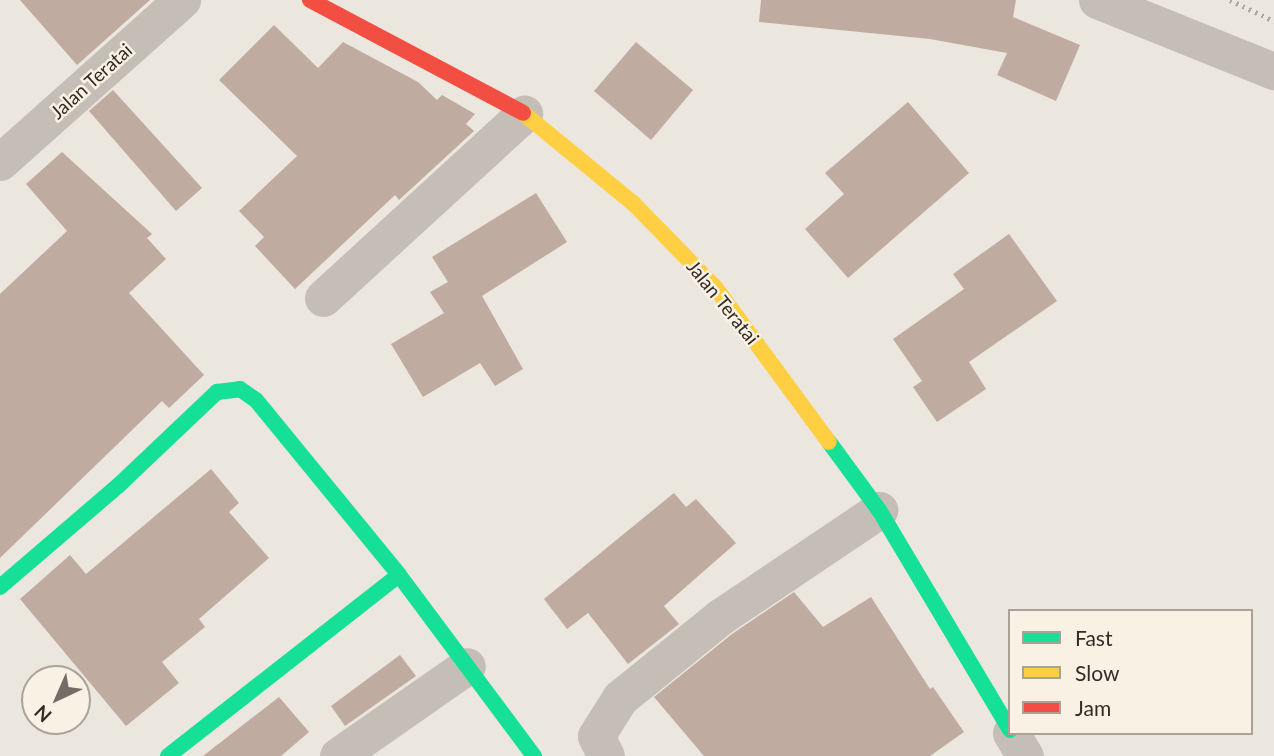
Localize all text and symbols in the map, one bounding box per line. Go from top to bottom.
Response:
street label: Jalan Teratai [45,38,137,124]
street label: Jalan Teratai [682,255,764,349]
legend [1008,609,1253,735]
text: Fast [1075,625,1112,650]
text: Slow [1075,660,1119,685]
north arrow [21,665,91,735]
text: Jam [1075,695,1111,720]
text: N [29,701,56,727]

